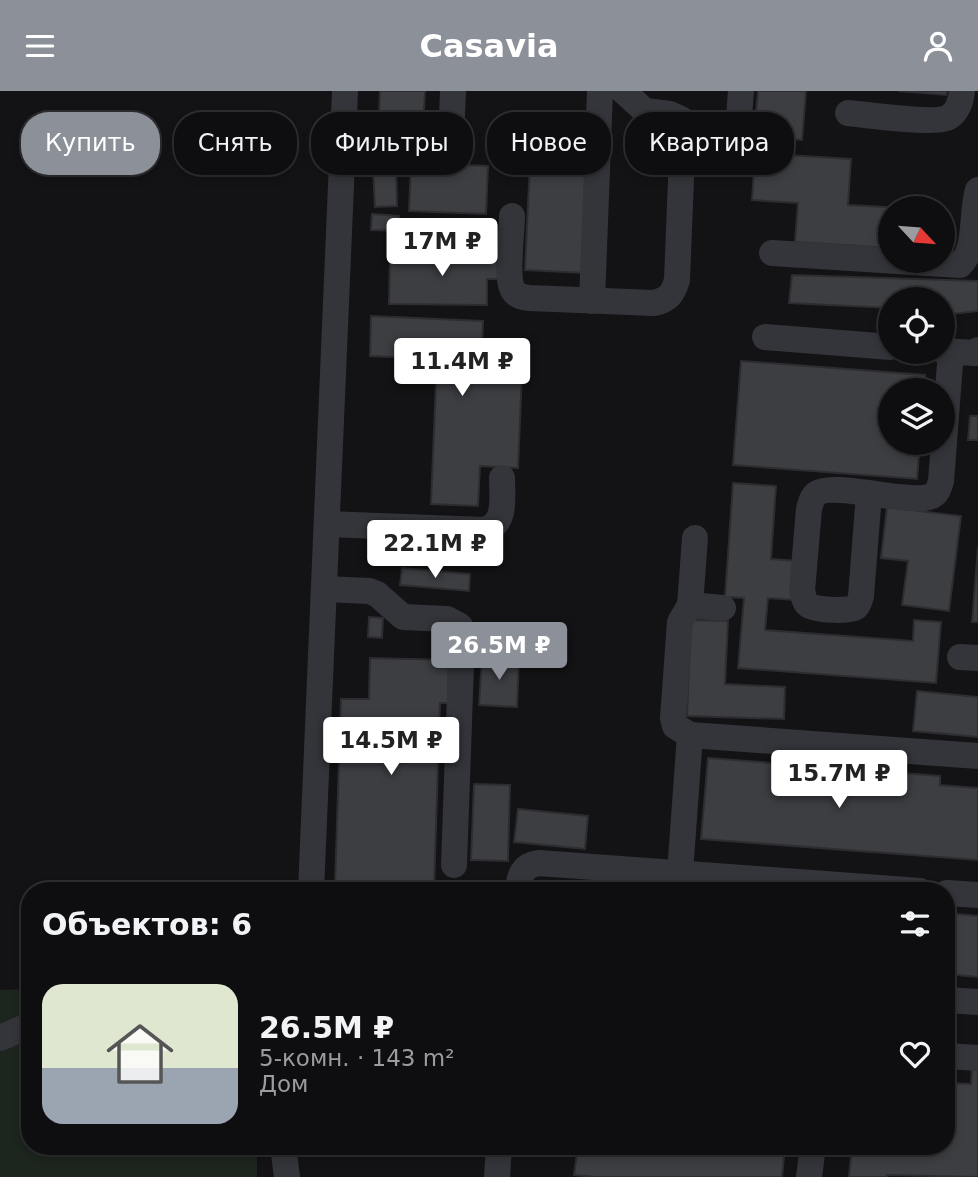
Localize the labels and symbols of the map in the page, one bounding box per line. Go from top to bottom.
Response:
north arrow [878,196,956,273]
pin: 17M ₽ [393,219,491,278]
pin: 11.4M ₽ [397,338,527,398]
pin: 22.1M ₽ [370,521,500,580]
pin: 26.5M ₽ [434,623,564,682]
pin: 14.5M ₽ [326,717,456,777]
pin: 15.7M ₽ [774,751,904,810]

